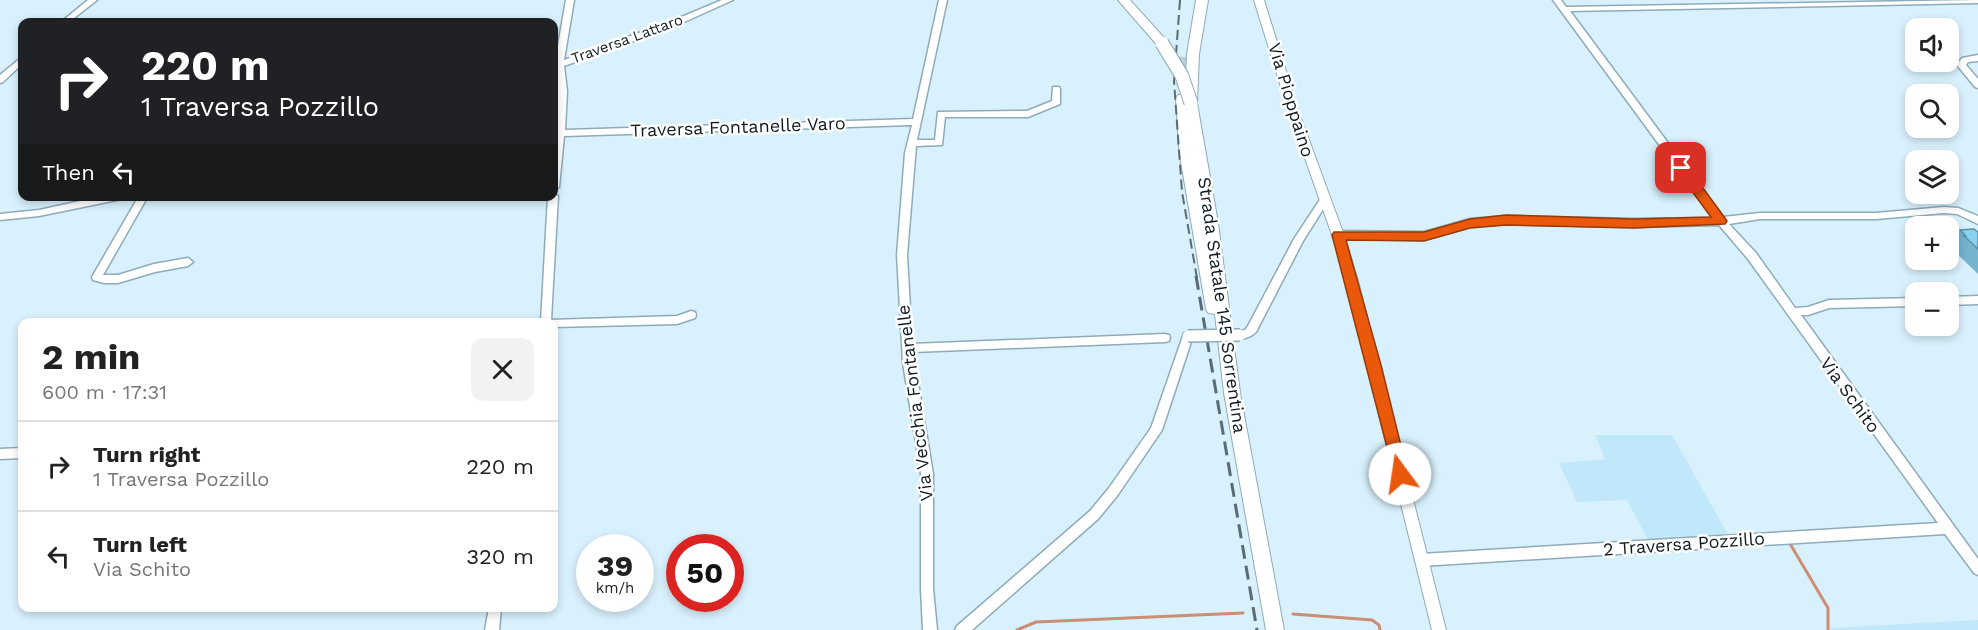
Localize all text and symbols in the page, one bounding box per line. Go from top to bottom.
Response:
street label: Traversa Lattaro [569,10,685,68]
map controls [1905,18,1959,336]
button: sound [1905,18,1959,72]
street label: Via Pioppaino [1264,40,1319,160]
text: 220 m [141,41,270,90]
icon: right [42,42,120,120]
button: search [1905,84,1959,138]
text: 1 Traversa Pozzillo [141,91,379,123]
street label: Traversa Fontanelle Varo [630,112,846,141]
pin [1655,142,1706,193]
button: layers [1905,150,1959,204]
icon: arrive [1664,151,1697,184]
icon: left [107,156,140,189]
text: Then [42,160,95,185]
street label: Strada Statale 145 Sorrentina [1194,176,1251,434]
button: + [1905,216,1959,270]
button: − [1905,282,1959,336]
street label: Via Vecchia Fontanelle [892,304,937,502]
text: 2 min [42,336,140,378]
button: close [471,338,534,401]
street label: Via Schito [1816,353,1885,437]
text: 600 m · 17:31 [42,380,167,404]
text: Turn right [93,442,200,467]
position arrow [1368,442,1432,506]
icon: right [42,450,75,483]
text: 220 m [466,454,534,479]
text: 1 Traversa Pozzillo [93,467,269,491]
street label: 2 Traversa Pozzillo [1602,527,1766,560]
text: Turn left [93,532,187,557]
speed limit sign: 50 [666,534,744,612]
icon: left [42,540,75,573]
text: 320 m [466,544,534,569]
text: 39 [597,548,633,583]
text: Via Schito [93,557,191,581]
text: km/h [596,579,634,597]

